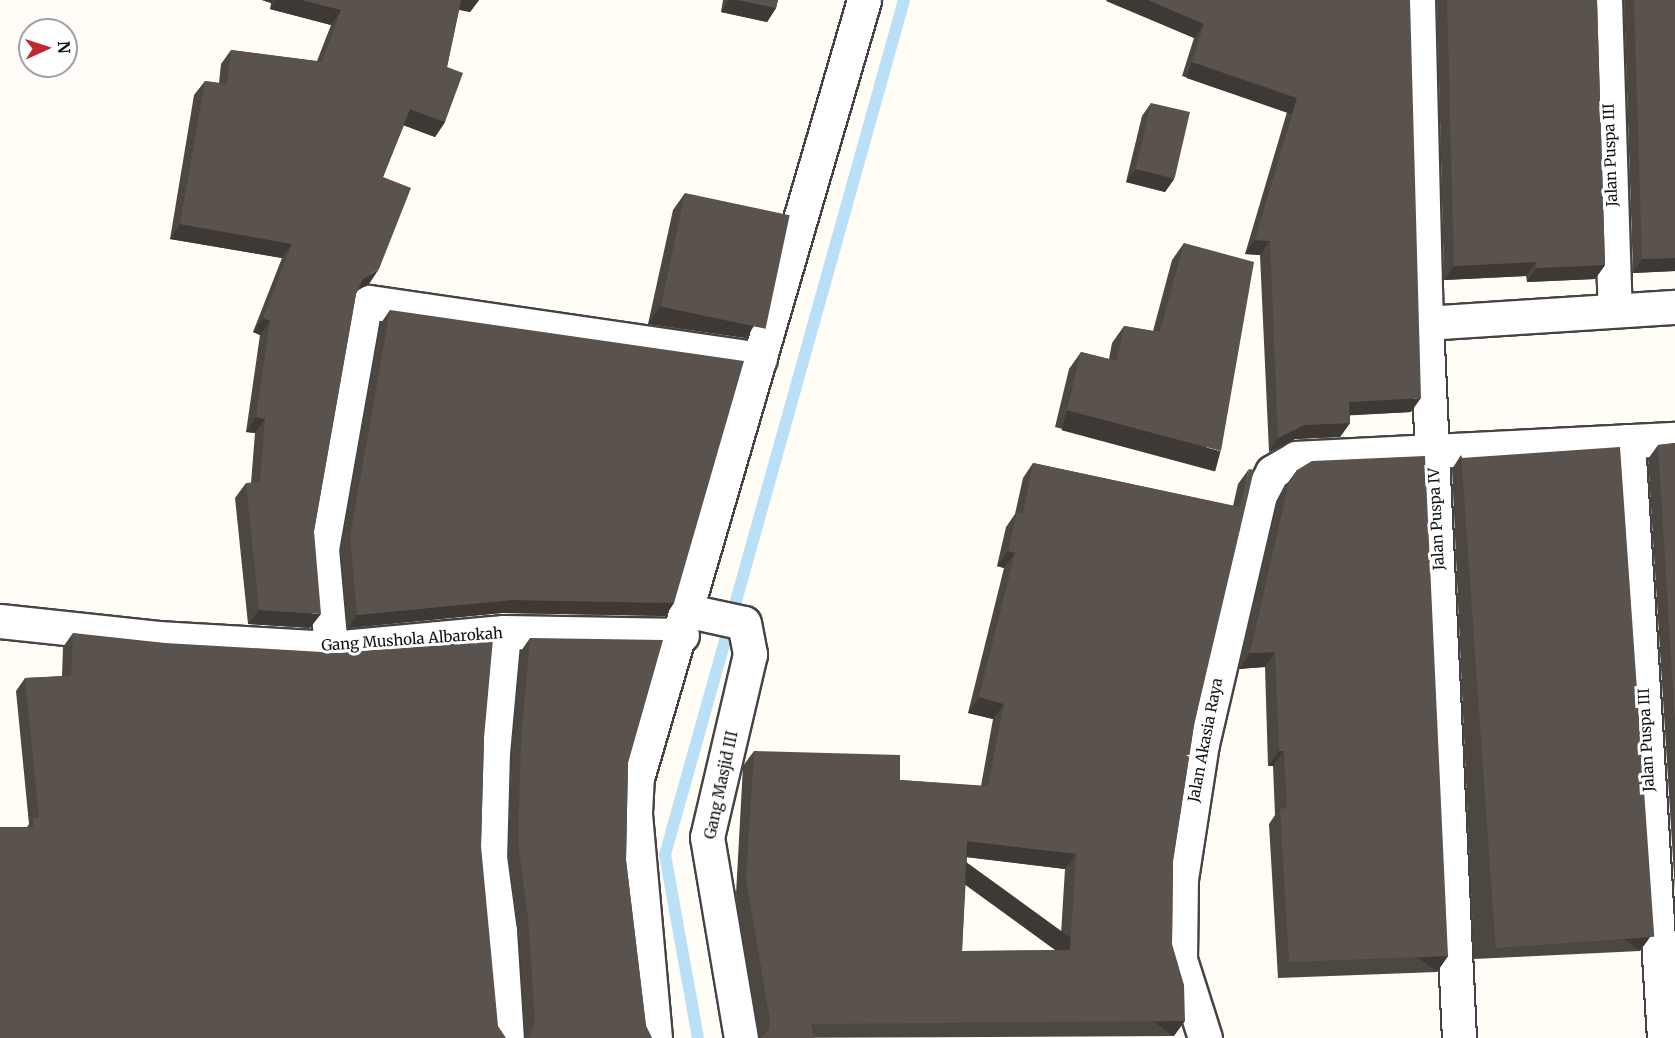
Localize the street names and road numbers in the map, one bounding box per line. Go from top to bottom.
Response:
street label: Jalan Puspa III [1599,103,1621,207]
street label: Jalan Puspa IV [1424,467,1448,571]
street label: Gang Mushola Albarokah [321,624,503,654]
street label: Jalan Akasia Raya [1184,676,1226,804]
street label: Jalan Puspa III [1634,688,1658,792]
street label: Gang Masjid III [701,729,741,841]

